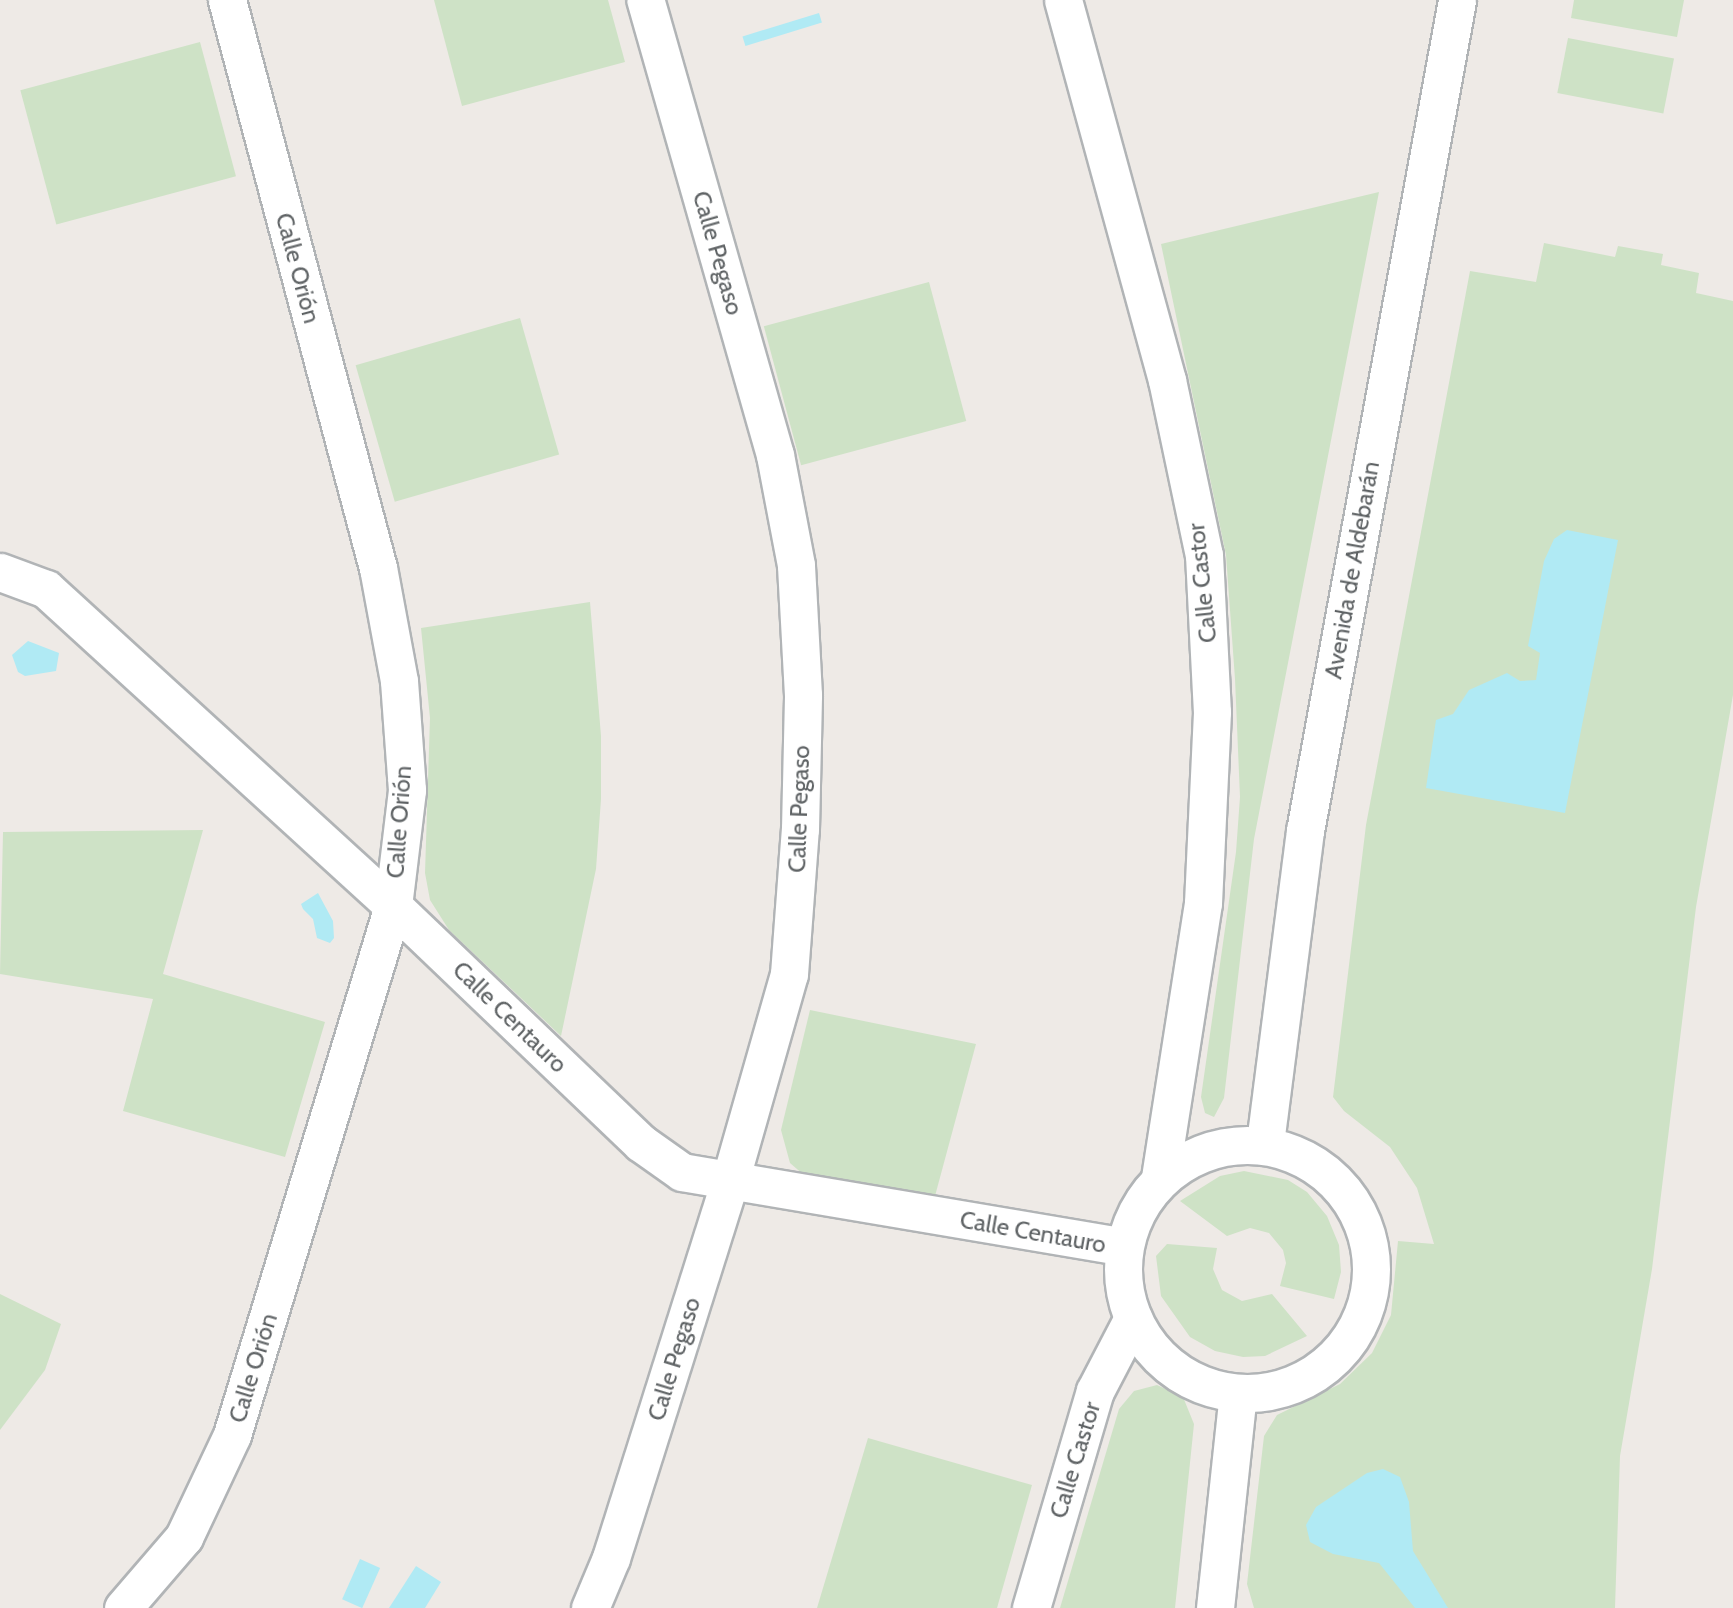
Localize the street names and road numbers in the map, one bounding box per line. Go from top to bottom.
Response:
street label: Calle Pegaso [687,188,749,318]
street label: Calle Orión [269,210,327,326]
street label: Avenida de Aldebarán [1319,459,1385,681]
street label: Calle Castor [1181,522,1223,644]
street label: Calle Pegaso [782,745,816,873]
street label: Calle Orión [381,765,417,879]
street label: Calle Centauro [447,955,573,1079]
street label: Calle Centauro [958,1205,1108,1259]
street label: Calle Pegaso [642,1294,706,1424]
street label: Calle Orión [223,1310,283,1426]
street label: Calle Castor [1044,1398,1106,1522]

